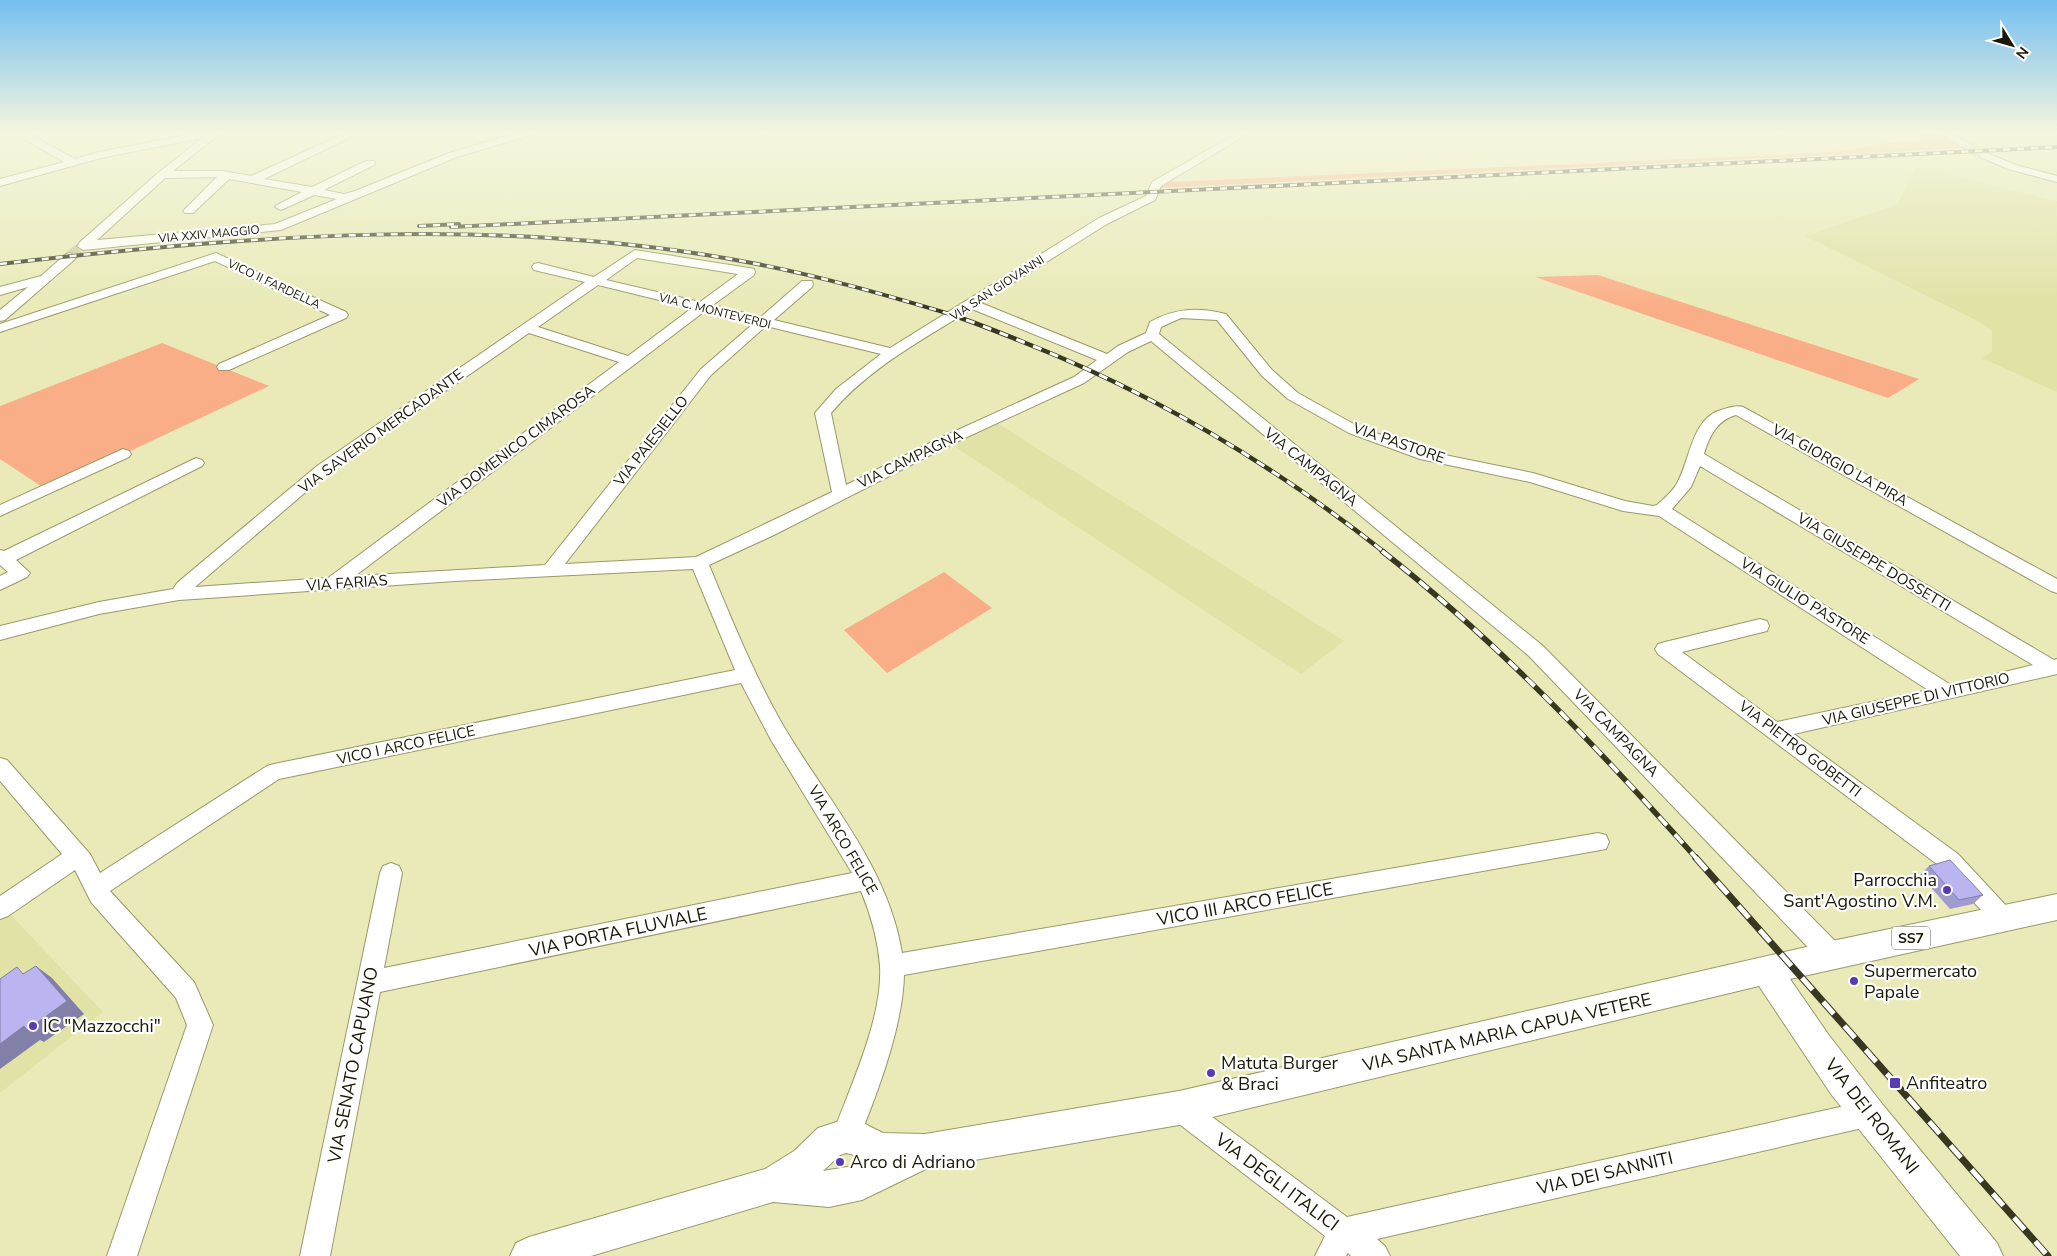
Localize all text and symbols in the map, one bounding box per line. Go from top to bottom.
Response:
north arrow [1987,20,2037,70]
text: N [2011,43,2033,62]
street label: VIA XXIV MAGGIO [157,222,260,246]
street label: VIA SAN GIOVANNI [946,252,1047,325]
street label: VICO II FARDELLA [224,255,323,313]
street label: VIA C. MONTEVERDI [656,289,773,333]
street label: VIA SAVERIO MERCADANTE [294,364,468,498]
street label: VIA DOMENICO CIMAROSA [432,380,599,513]
street label: VIA PAIESIELLO [609,392,693,491]
street label: VIA PASTORE [1349,418,1448,468]
street label: VIA GIORGIO LA PIRA [1768,419,1911,511]
street label: VIA CAMPAGNA [1259,423,1362,511]
street label: VIA CAMPAGNA [853,425,966,494]
street label: VIA GIUSEPPE DOSSETTI [1793,508,1955,616]
street label: VIA GIULIO PASTORE [1736,553,1873,649]
street label: VIA FARIAS [305,570,388,596]
street label: VIA GIUSEPPE DI VITTORIO [1819,668,2012,731]
street label: VIA CAMPAGNA [1568,684,1663,781]
street label: VIA PIETRO GOBETTI [1734,696,1865,802]
street label: VICO I ARCO FELICE [334,721,477,770]
street label: VIA ARCO FELICE [803,781,882,898]
place label: Parrocchia Sant'Agostino V.M. [1783,868,1937,913]
street label: VICO III ARCO FELICE [1154,877,1335,931]
marker: Parrocchia Sant'Agostino V.M. [1941,884,1953,896]
street label: VIA PORTA FLUVIALE [526,901,709,963]
road number: SS7 [1892,926,1930,950]
place label: Supermercato Papale [1864,959,1977,1004]
street label: VIA SENATO CAPUANO [322,965,384,1166]
marker: Supermercato Papale [1848,975,1860,987]
street label: VIA SANTA MARIA CAPUA VETERE [1359,987,1654,1077]
place label: IC "Mazzocchi" [43,1014,161,1038]
marker: IC "Mazzocchi" [27,1020,39,1032]
place label: Matuta Burger & Braci [1221,1051,1339,1096]
street label: VIA DEI ROMANI [1819,1053,1925,1179]
marker: Matuta Burger & Braci [1205,1067,1217,1079]
place label: Anfiteatro [1906,1071,1987,1095]
marker: Anfiteatro [1888,1076,1902,1090]
street label: VIA DEGLI ITALICI [1210,1127,1344,1236]
street label: VIA DEI SANNITI [1534,1146,1675,1201]
place label: Arco di Adriano [850,1150,975,1174]
marker: Arco di Adriano [834,1156,846,1168]

